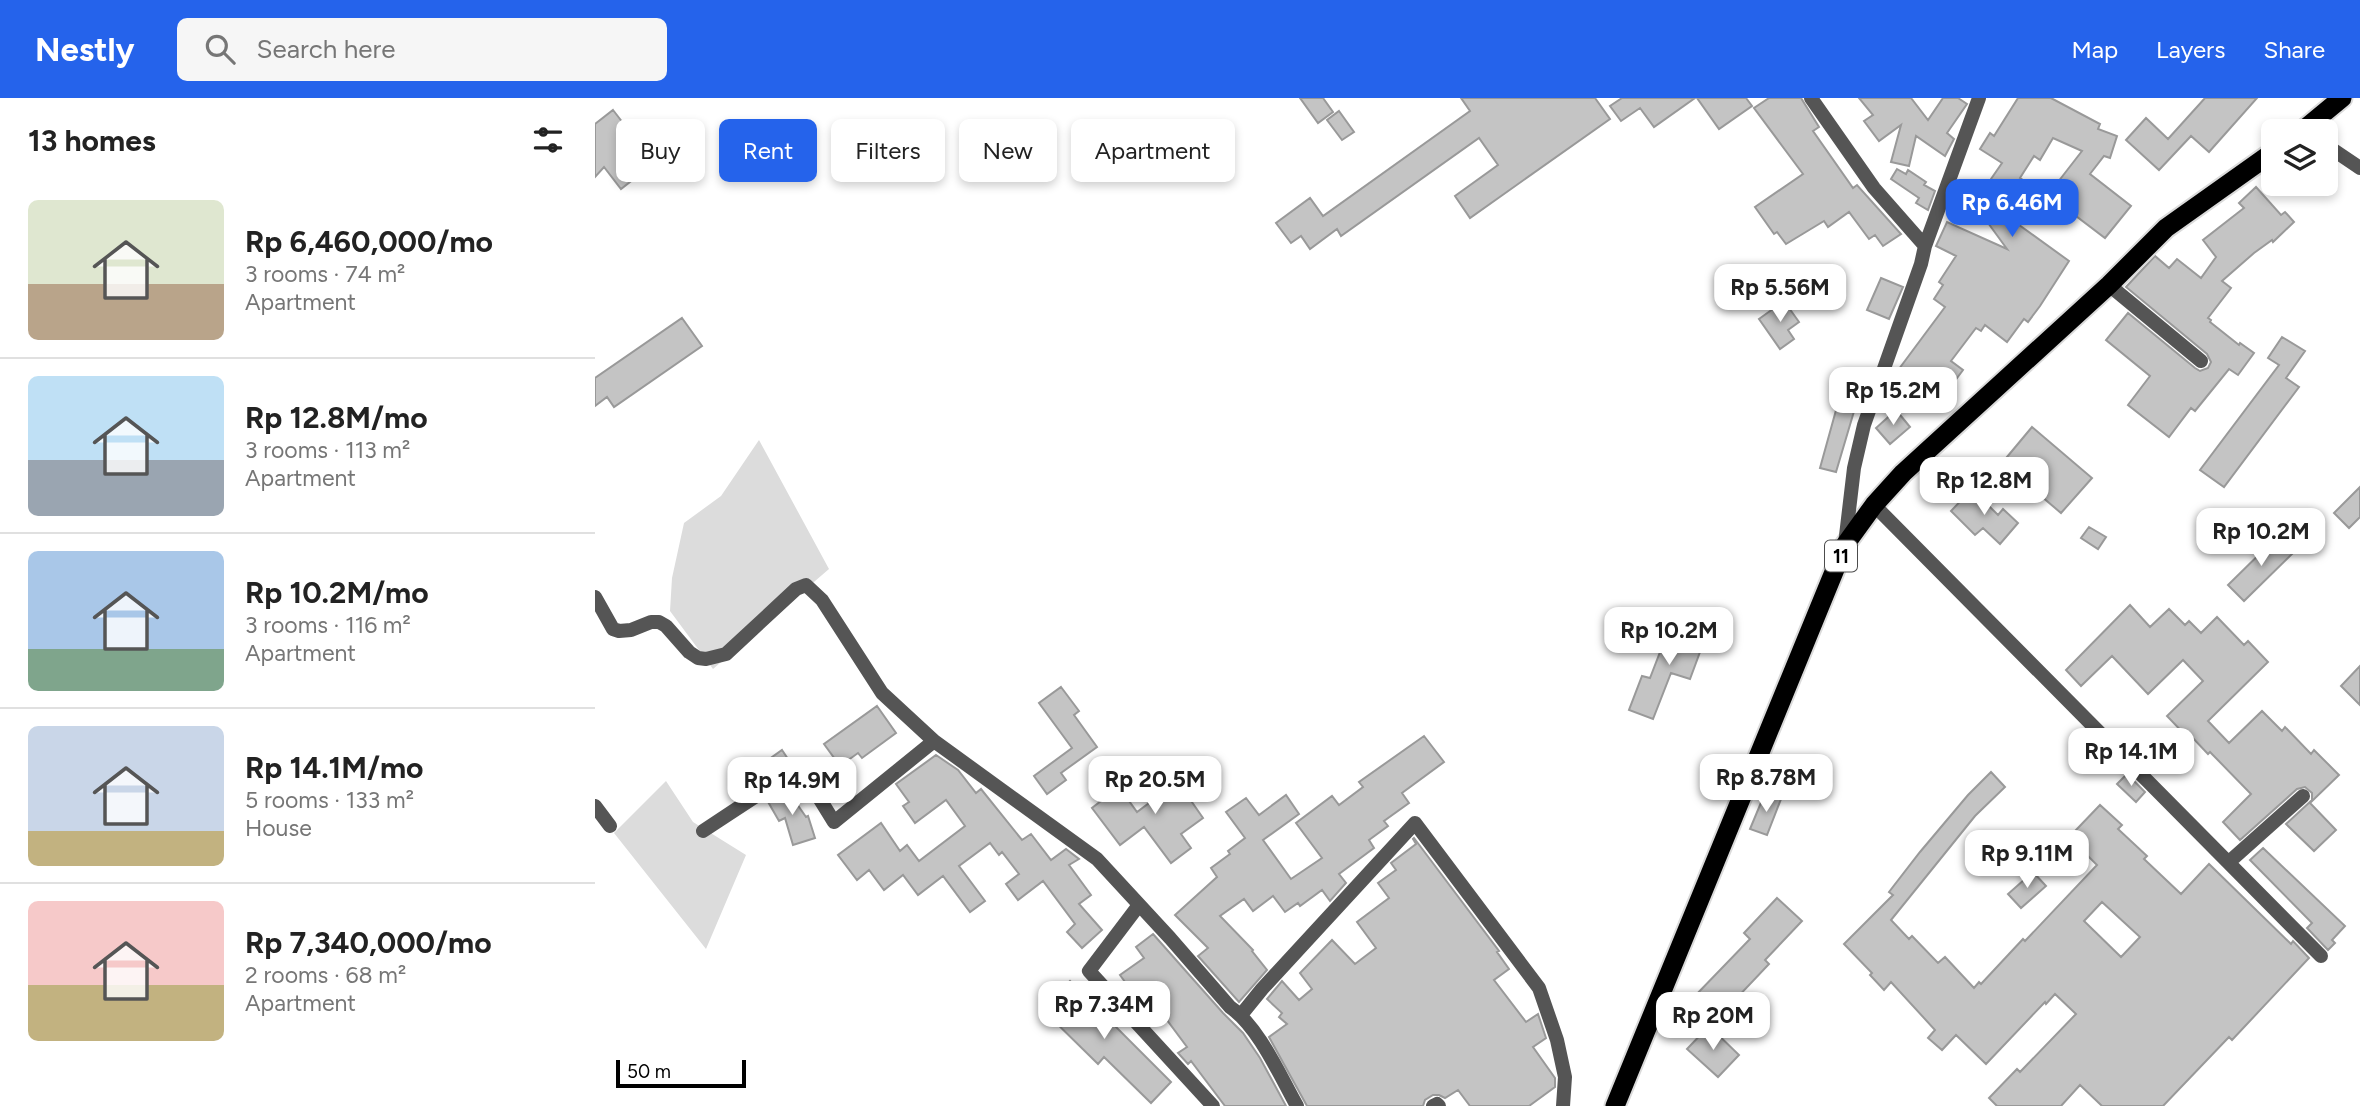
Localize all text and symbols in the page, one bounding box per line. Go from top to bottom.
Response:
search box [177,18,667,81]
text: Nestly [35,30,135,69]
icon: search [201,30,239,68]
text: Search here [257,33,395,65]
text: Map [2071,35,2118,64]
text: Layers [2156,35,2225,64]
text: Share [2263,35,2325,64]
chip: Buy [616,119,705,182]
chip: Rent [719,119,817,182]
chip: Filters [831,119,945,182]
chip: New [959,119,1057,182]
chip: Apartment [1071,119,1235,182]
map controls [2261,119,2338,196]
button: layers [2261,119,2338,196]
icon: filters [529,121,567,159]
text: 13 homes [28,122,156,159]
pin: Rp 6.46M [1940,180,2084,239]
text: Rp 6.46M [1962,188,2062,216]
text: Rp 6,460,000/mo [245,223,493,260]
icon: home [84,228,168,312]
text: 3 rooms · 74 m² [245,260,405,288]
pin: Rp 5.56M [1708,264,1852,324]
text: Rp 5.56M [1730,273,1830,301]
text: Apartment [245,288,356,316]
pin: Rp 15.2M [1821,368,1965,427]
text: Rp 15.2M [1845,376,1941,404]
text: Rp 12.8M/mo [245,399,428,436]
icon: home [84,404,168,488]
text: 3 rooms · 113 m² [245,436,410,464]
pin: Rp 12.8M [1912,458,2056,517]
text: Apartment [245,464,356,492]
text: Rp 12.8M [1936,466,2032,494]
pin: Rp 10.2M [2189,508,2333,568]
text: Rp 10.2M [2212,517,2310,545]
road number: 11 [1825,540,1857,572]
text: Rp 10.2M/mo [245,574,429,611]
icon: home [84,579,168,663]
pin: Rp 10.2M [1597,608,1741,667]
text: 3 rooms · 116 m² [245,611,411,639]
text: Rp 10.2M [1620,616,1718,644]
text: Apartment [245,639,356,667]
pin: Rp 14.1M [2059,728,2203,788]
text: Rp 14.1M [2084,737,2178,765]
text: Rp 14.1M/mo [245,749,424,786]
icon: home [84,754,168,838]
pin: Rp 8.78M [1694,754,1838,814]
pin: Rp 20.5M [1083,756,1227,816]
pin: Rp 14.9M [720,758,864,817]
text: Rp 8.78M [1716,763,1816,791]
text: Rp 20.5M [1104,765,1206,793]
text: Rp 14.9M [743,766,841,794]
text: 5 rooms · 133 m² [245,786,414,814]
text: House [245,814,312,842]
pin: Rp 9.11M [1955,830,2099,890]
text: Rp 9.11M [1981,839,2073,867]
text: Rp 7,340,000/mo [245,924,492,961]
icon: home [84,929,168,1013]
text: 2 rooms · 68 m² [245,961,406,989]
pin: Rp 7.34M [1032,982,1176,1041]
text: Apartment [245,989,356,1017]
text: Rp 7.34M [1054,990,1154,1018]
pin: Rp 20M [1656,992,1770,1052]
text: Rp 20M [1672,1001,1754,1029]
scale bar [616,1057,745,1089]
text: 50 m [627,1060,671,1083]

